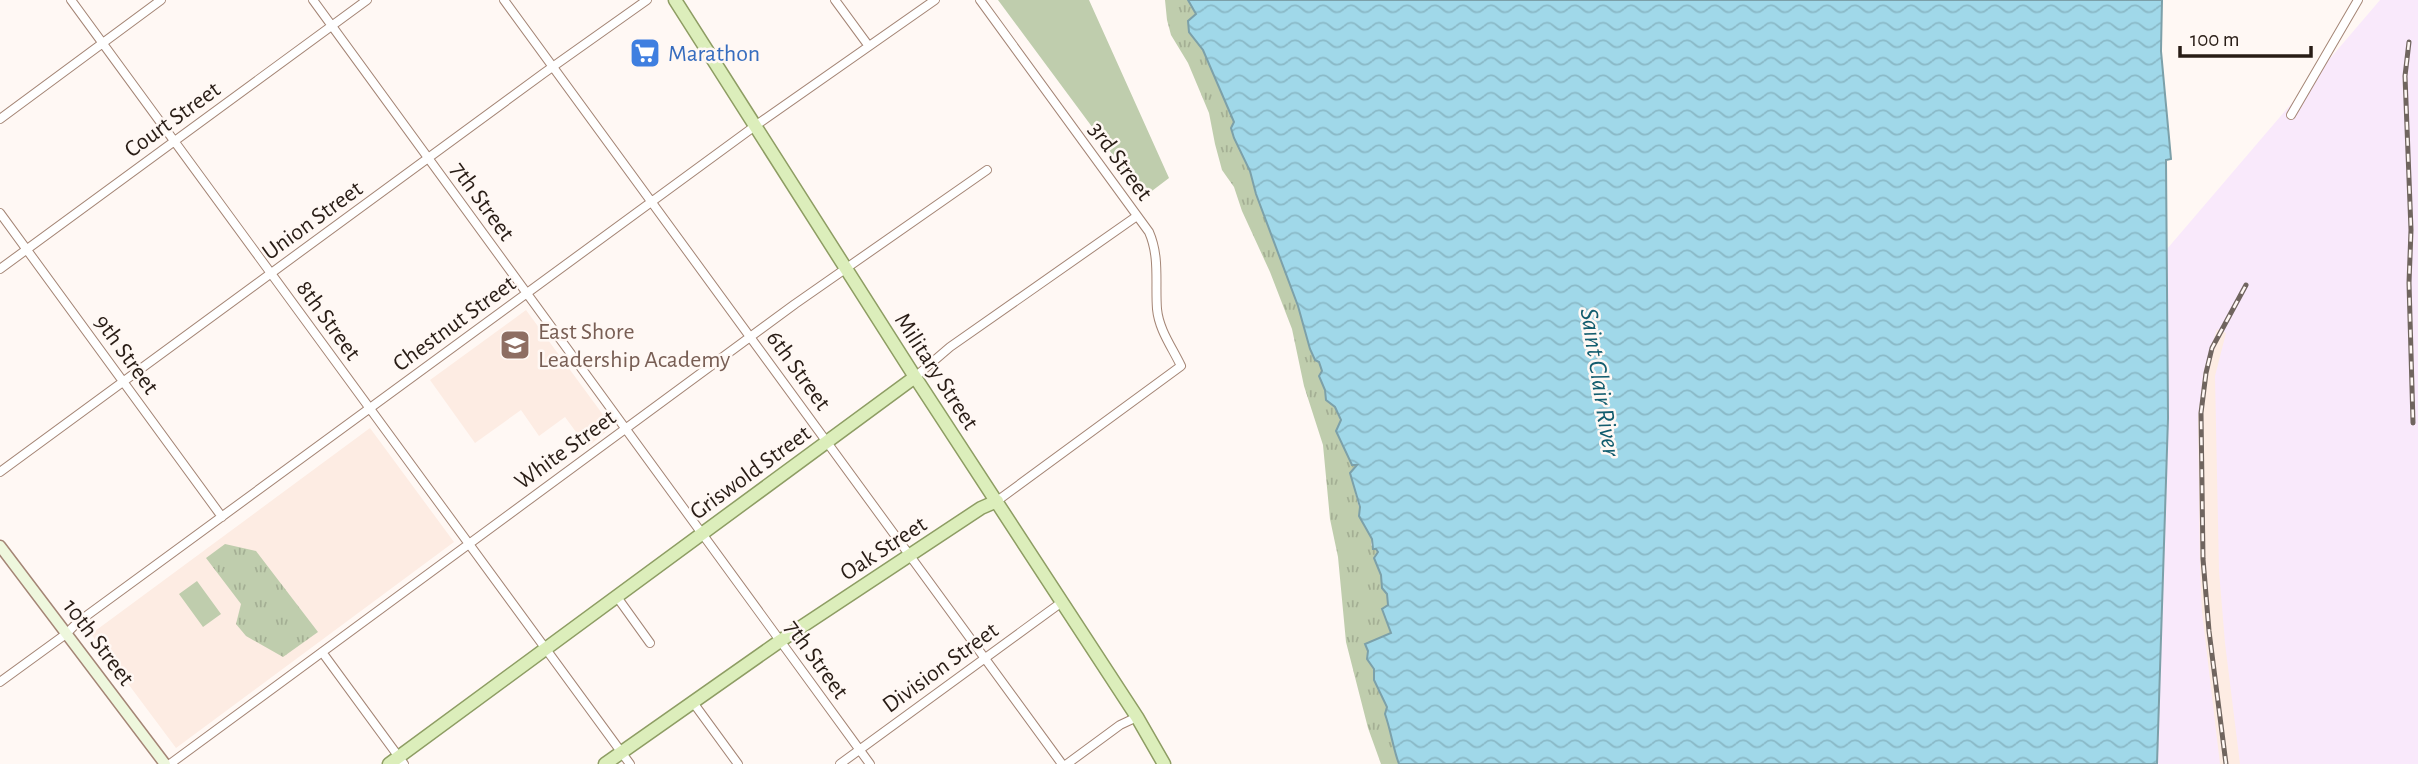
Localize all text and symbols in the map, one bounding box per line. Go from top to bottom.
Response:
scale bar [2180,14,2311,58]
text: 100 m [2190,29,2240,50]
supermarket icon: Marathon [628,36,662,70]
place label: Marathon [668,42,760,66]
street label: Court Street [120,77,225,162]
street label: 3rd Street [1084,118,1157,206]
street label: 7th Street [446,158,519,246]
street label: Union Street [258,176,367,265]
street label: Chestnut Street [389,271,521,376]
street label: 8th Street [291,276,365,365]
water label: Saint Clair River [1575,306,1625,460]
street label: Military Street [890,309,983,434]
street label: 9th Street [89,310,163,399]
place label: East Shore Leadership Academy [538,320,730,372]
street label: 6th Street [761,326,835,415]
school or university icon: East Shore Leadership Academy [498,328,532,362]
street label: White Street [511,405,621,494]
street label: Griswold Street [686,421,816,524]
street label: Oak Street [836,512,931,586]
street label: 10th Street [58,595,139,691]
street label: 7th Street [780,616,853,704]
street label: Division Street [878,618,1003,718]

